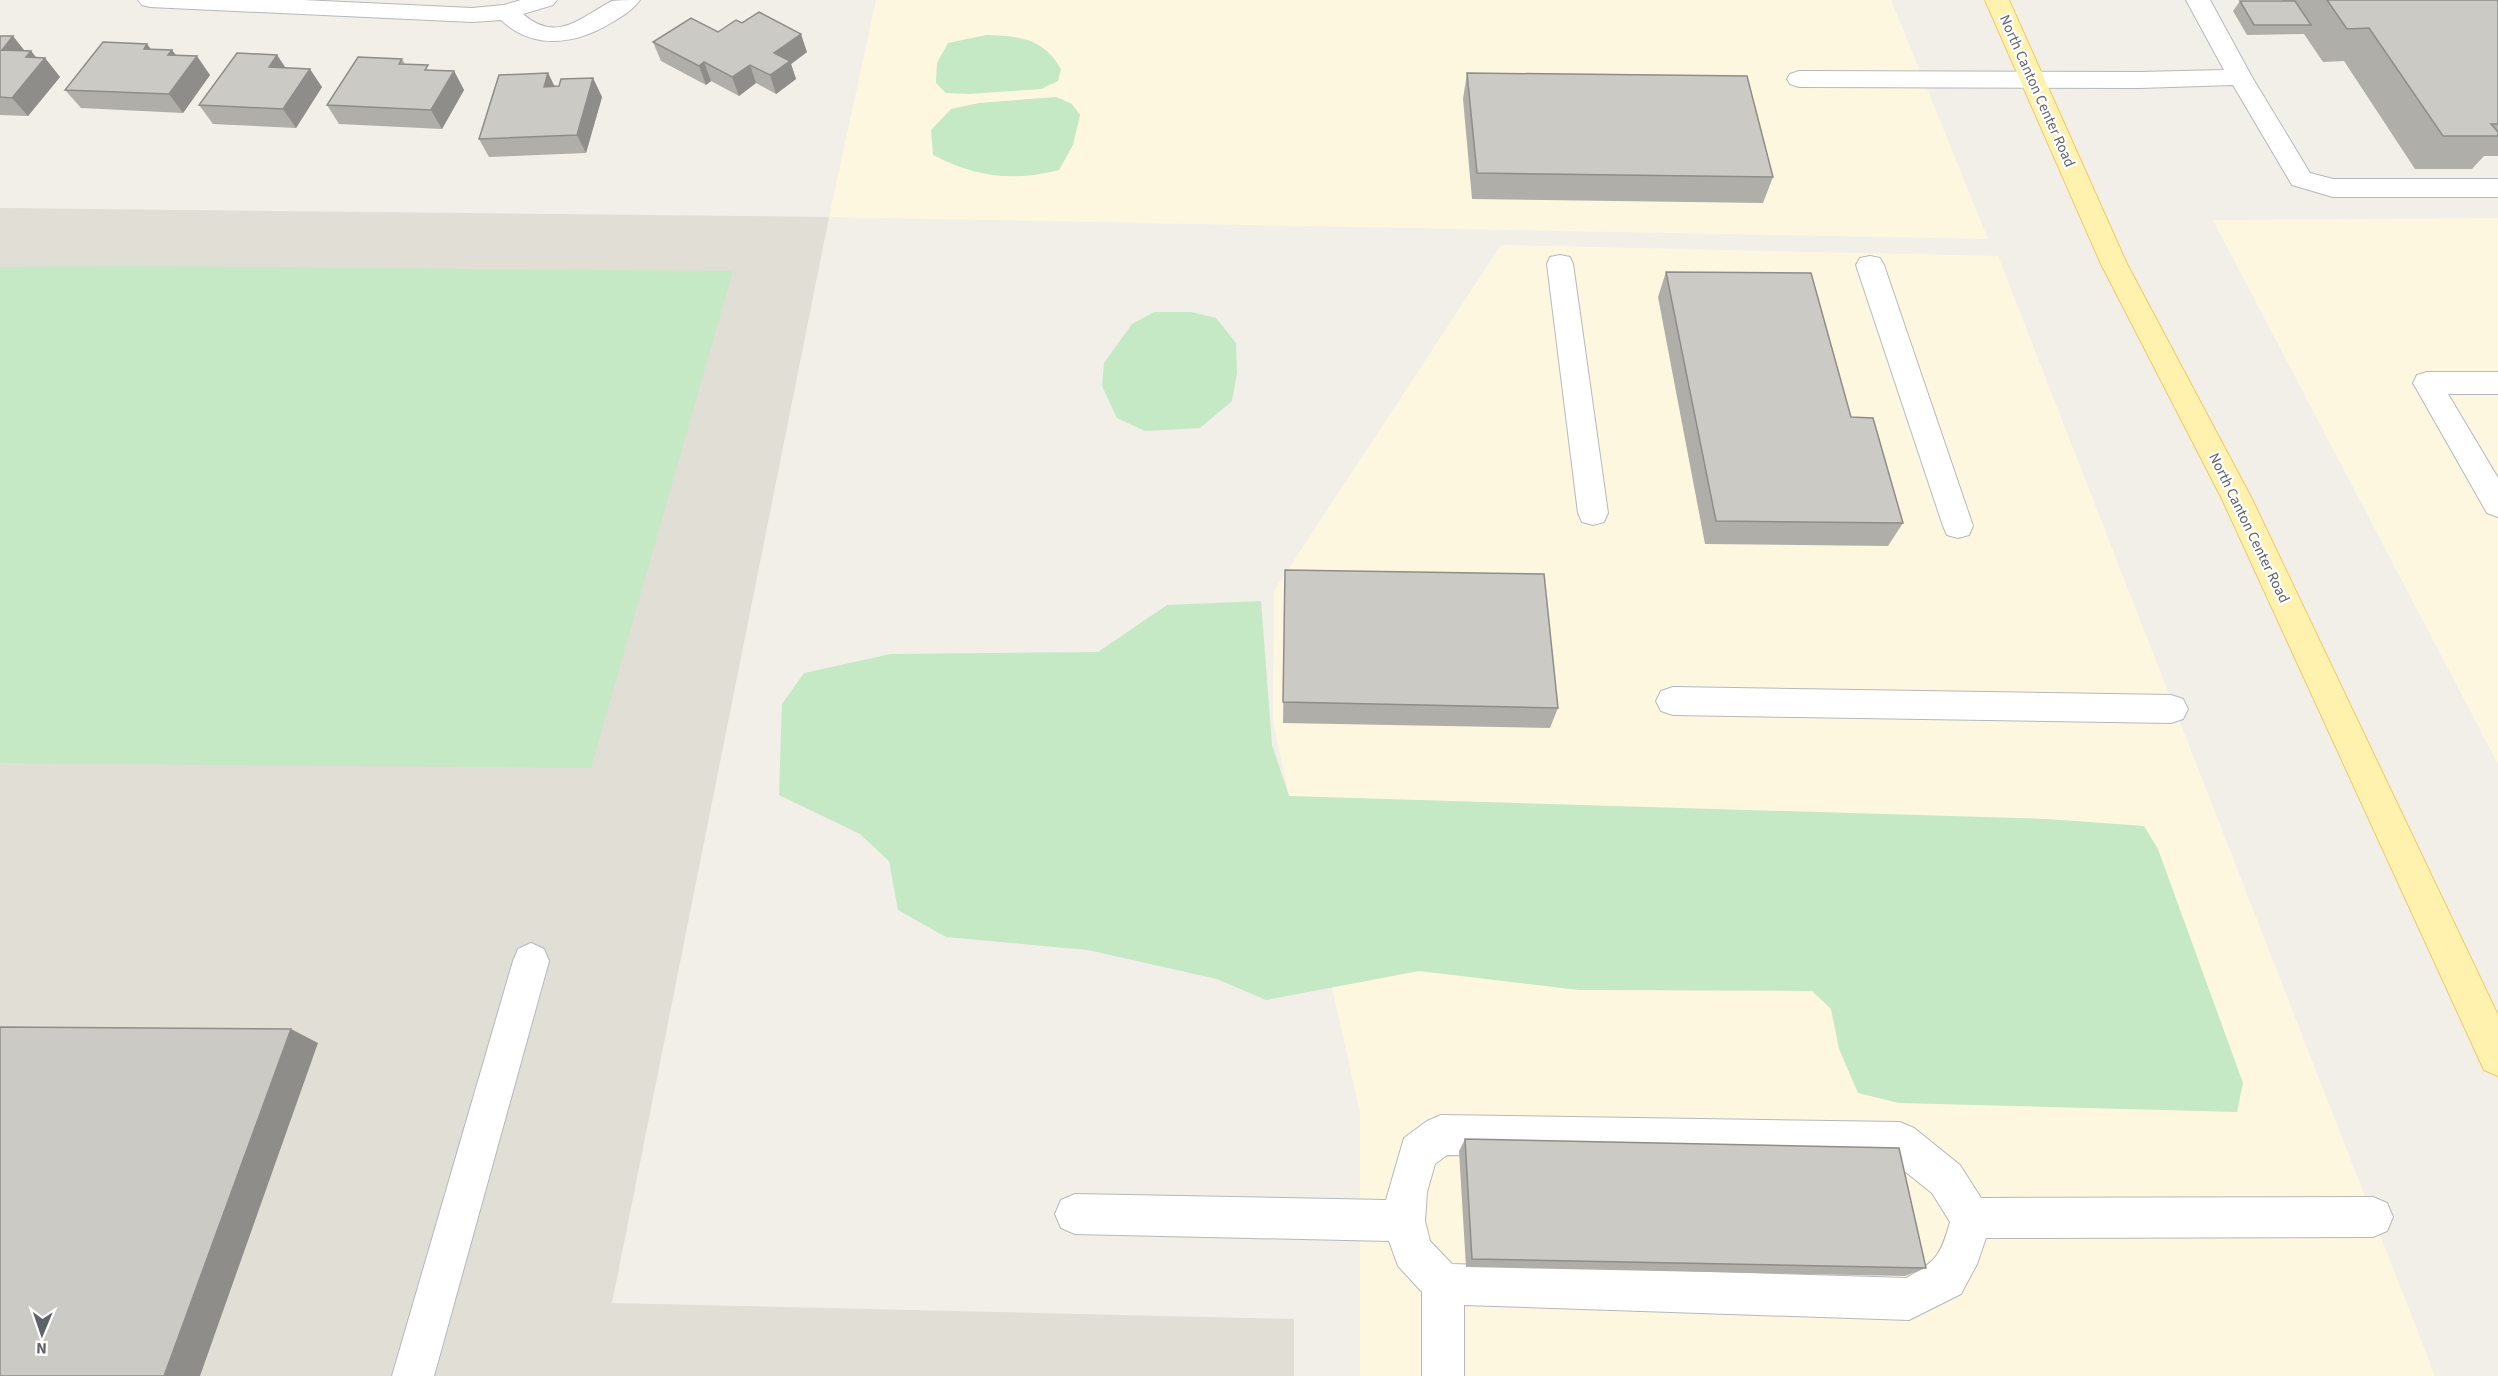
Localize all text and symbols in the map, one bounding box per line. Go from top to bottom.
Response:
street label: North Canton Center Road [1994,11,2080,171]
street label: North Canton Center Road [2203,449,2295,607]
north arrow [12,1304,72,1364]
text: N [36,1337,47,1359]

